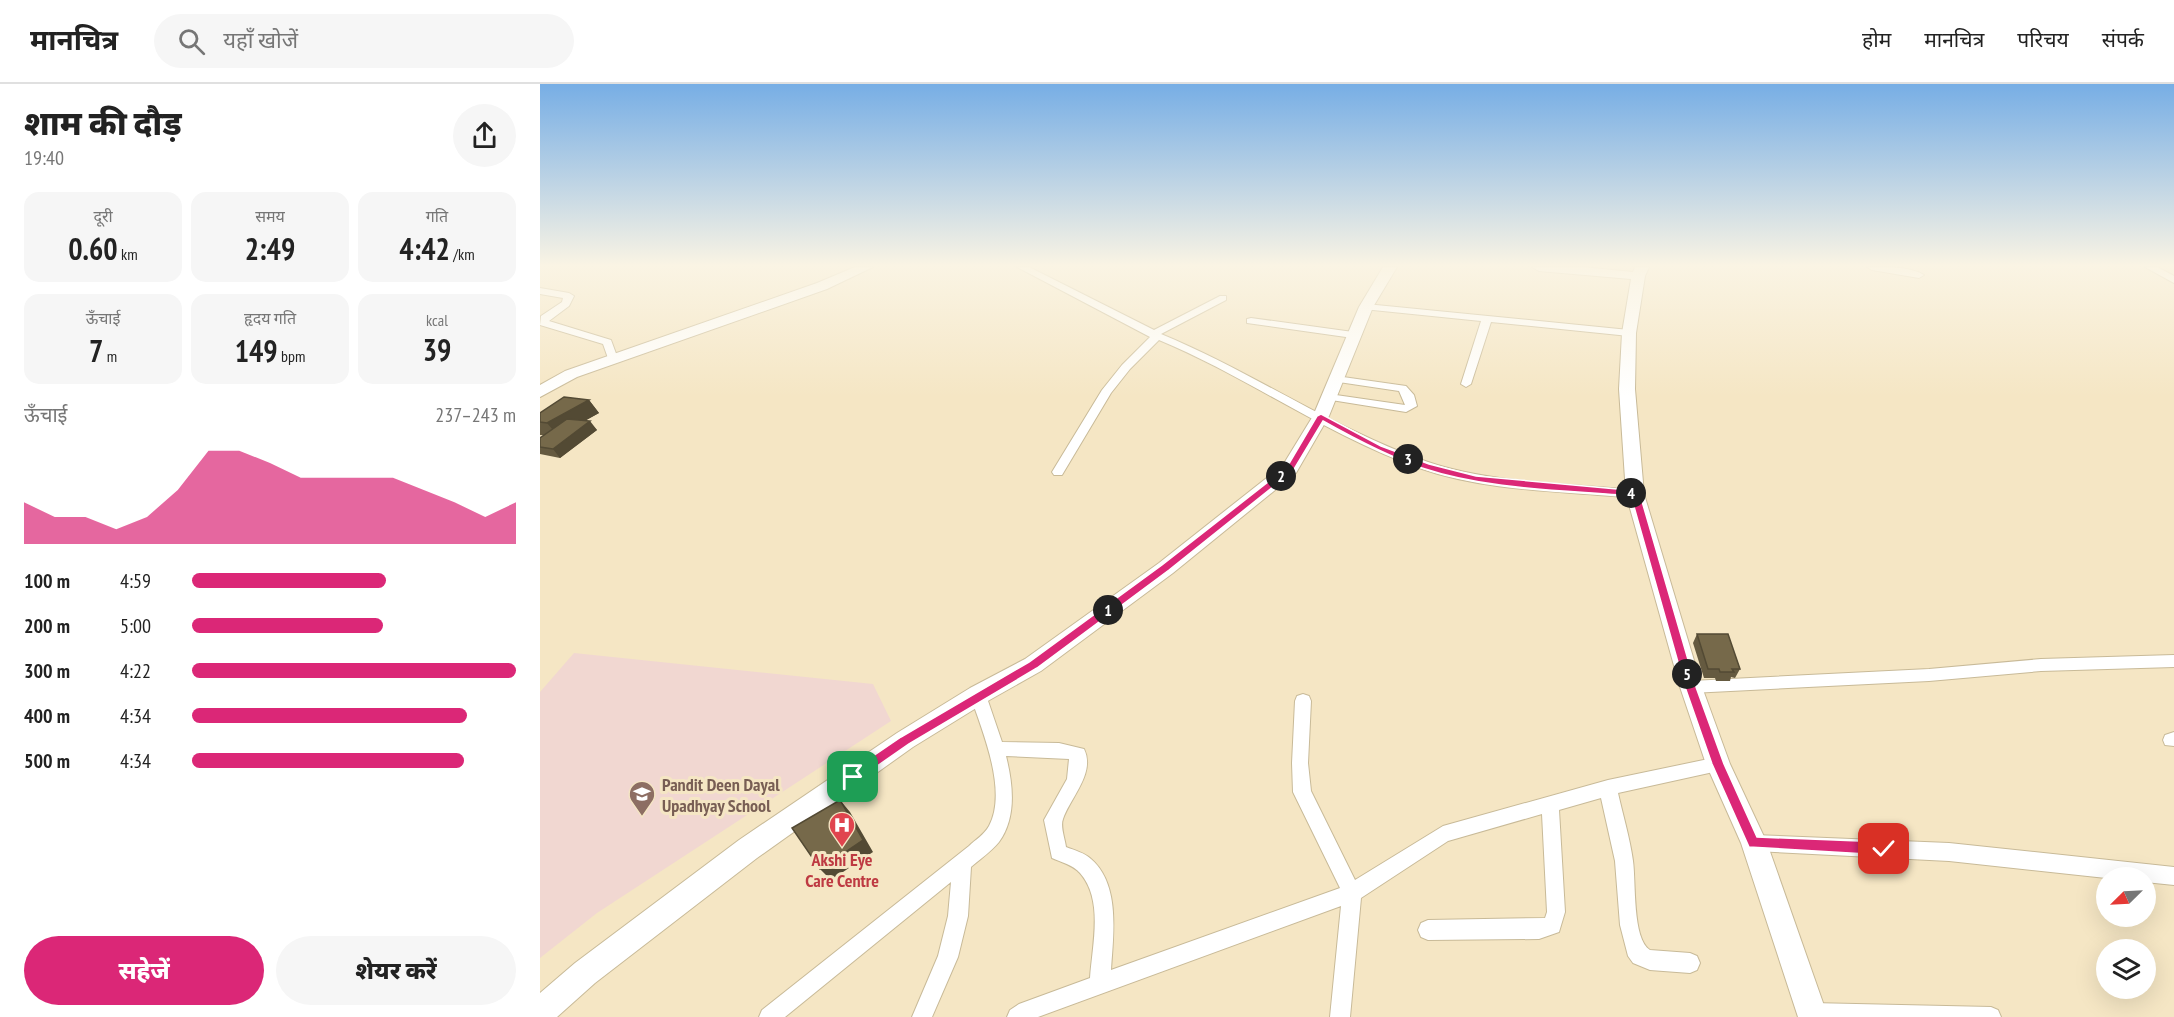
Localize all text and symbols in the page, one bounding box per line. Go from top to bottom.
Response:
search box [154,14,574,68]
text: मानचित्र [30,21,118,58]
icon: search [175,25,208,58]
text: यहाँ खोजें [223,26,298,54]
text: होम [1862,26,1891,53]
text: मानचित्र [1924,26,1984,53]
text: परिचय [2017,26,2069,53]
text: संपर्क [2102,26,2144,53]
text: शाम की दौड़ [24,101,182,144]
button: share [453,104,516,167]
text: 19:40 [24,145,64,171]
text: दूरी [93,206,113,226]
text: समय [255,206,285,226]
text: गति [426,206,448,226]
text: 0.60 [68,229,118,268]
text: 2:49 [245,229,295,268]
text: 4:42 [399,229,450,268]
text: km [118,244,138,264]
text: /km [450,244,475,264]
text: ऊँचाई [86,308,120,328]
text: हृदय गति [244,308,296,328]
text: kcal [426,310,448,330]
text: 39 [423,330,451,369]
text: 7 [89,331,103,370]
text: 149 [235,331,278,370]
text: m [103,346,117,366]
text: bpm [278,346,305,366]
text: ऊँचाई [24,402,67,428]
text: 237–243 m [435,402,516,428]
pin: 3 [1393,444,1423,474]
text: 3 [1404,449,1412,469]
pin: 2 [1266,461,1296,491]
text: 2 [1277,466,1285,486]
pin: 4 [1616,478,1646,508]
text: 4 [1627,483,1635,503]
text: 100 m [24,568,70,594]
text: 4:59 [120,568,151,594]
pin: 1 [1093,595,1123,625]
text: 1 [1104,600,1112,620]
text: 200 m [24,613,70,639]
text: 5:00 [120,613,151,639]
text: 300 m [24,658,70,684]
text: 4:22 [120,658,151,684]
pin: 5 [1672,659,1702,689]
text: 5 [1683,664,1691,684]
text: 400 m [24,703,70,729]
text: 4:34 [120,703,151,729]
text: 500 m [24,748,70,774]
text: 4:34 [120,748,151,774]
pin [827,751,878,802]
icon: arrive [836,760,869,793]
place label: Pandit Deen Dayal Upadhyay School [662,773,780,817]
school or university icon: Pandit Deen Dayal Upadhyay School [627,779,657,817]
hospital icon: Akshi Eye Care Centre [827,810,857,848]
pin [1858,823,1909,874]
icon: check [1867,832,1900,865]
place label: Akshi Eye Care Centre [805,848,879,892]
north arrow [2096,867,2156,927]
map controls [2096,867,2156,999]
button: सहेजें [24,936,264,1005]
button: शेयर करें [276,936,516,1005]
button: layers [2096,939,2156,999]

